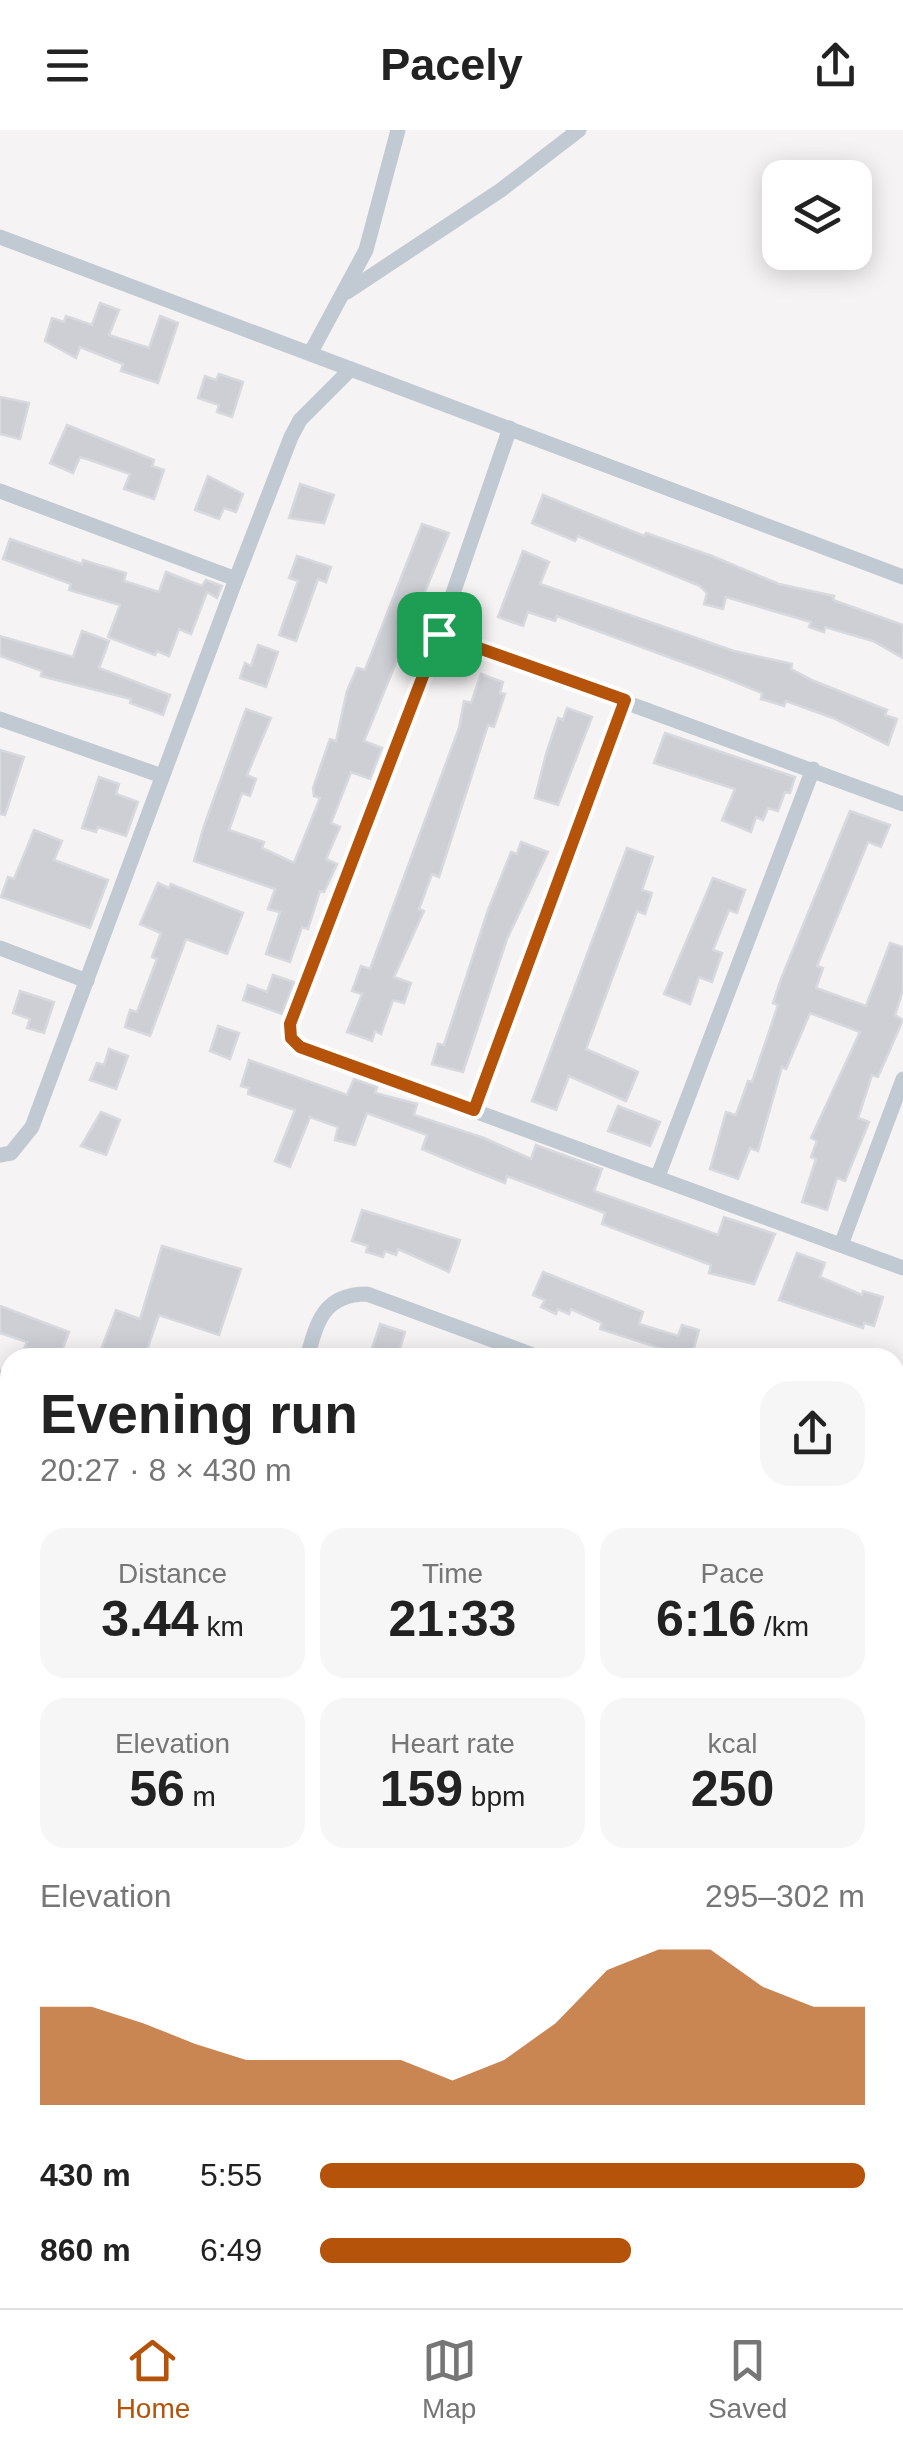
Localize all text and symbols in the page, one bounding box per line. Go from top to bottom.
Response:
icon: menu [40,38,95,93]
icon: share [808,38,863,93]
text: Pacely [380,39,523,90]
map controls [762,160,872,270]
button: layers [762,160,872,270]
pin [397,592,482,677]
icon: arrive [412,607,467,662]
button: share [760,1381,865,1486]
text: Evening run [40,1383,358,1445]
text: 20:27 · 8 × 430 m [40,1452,292,1488]
text: Distance [118,1558,227,1589]
text: Time [422,1558,483,1589]
text: Pace [701,1558,764,1589]
text: 3.44 [101,1591,199,1647]
text: 21:33 [389,1591,516,1647]
text: 6:16 [656,1591,756,1647]
text: km [199,1611,244,1642]
text: /km [756,1611,809,1642]
text: Elevation [115,1728,230,1759]
text: Heart rate [390,1728,515,1759]
text: kcal [708,1728,757,1759]
text: 56 [129,1761,185,1817]
text: 159 [380,1761,463,1817]
text: 250 [691,1761,774,1817]
text: m [185,1781,216,1812]
text: bpm [463,1781,525,1812]
text: Elevation [40,1878,172,1914]
text: 295–302 m [705,1878,865,1914]
text: 430 m [40,2157,131,2193]
text: 5:55 [200,2157,262,2193]
text: 860 m [40,2232,131,2268]
text: 6:49 [200,2232,262,2268]
tab: Home [116,2333,190,2425]
tab: Map [422,2333,477,2425]
tab: Saved [708,2333,787,2425]

